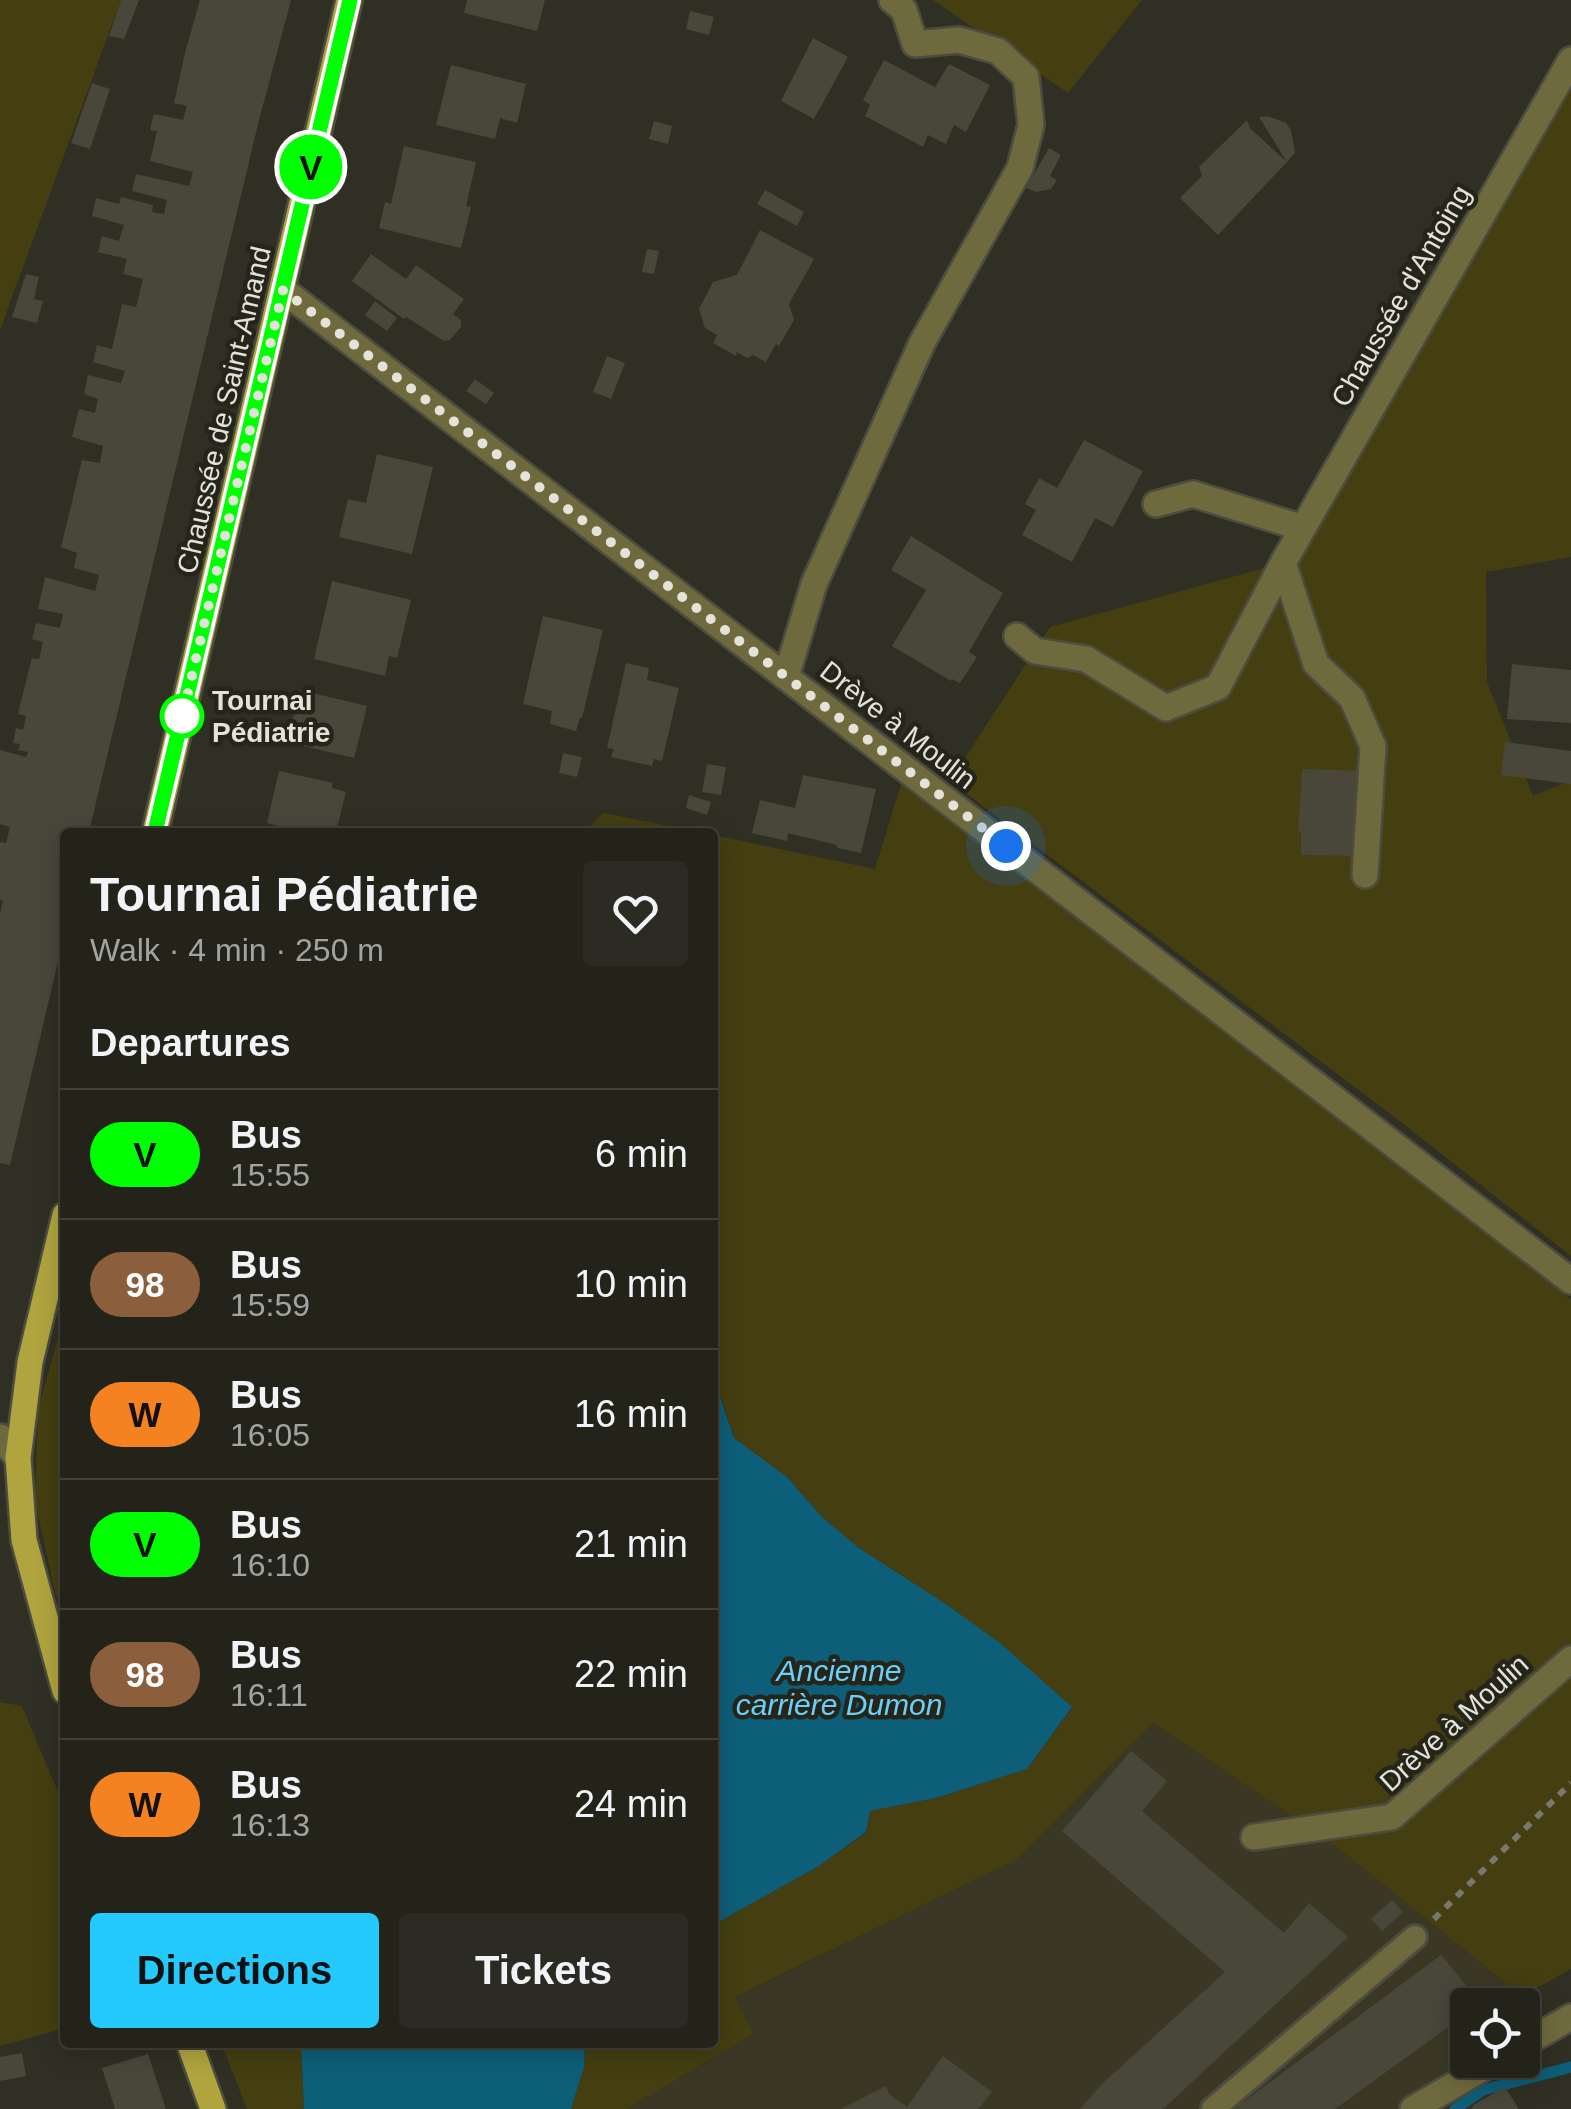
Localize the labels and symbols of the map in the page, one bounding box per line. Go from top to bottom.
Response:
line badge: V [278,134,344,200]
street label: Chaussée d'Antoing [1325,180,1477,412]
street label: Chaussée de Saint-Amand [171,243,277,577]
street label: Drève à Moulin [814,655,982,795]
place label: Tournai Pédiatrie [212,685,330,748]
marker: Tournai Pédiatrie [161,695,203,737]
your location [981,821,1031,871]
street label: Drève à Moulin [1374,1648,1534,1798]
water label: Ancienne carrière Dumon [736,1654,942,1721]

